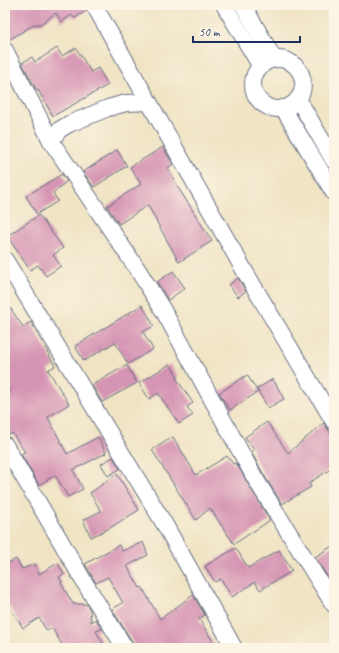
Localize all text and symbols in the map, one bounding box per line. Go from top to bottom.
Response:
scale bar [193,18,300,44]
text: 50 m [199,24,221,40]

